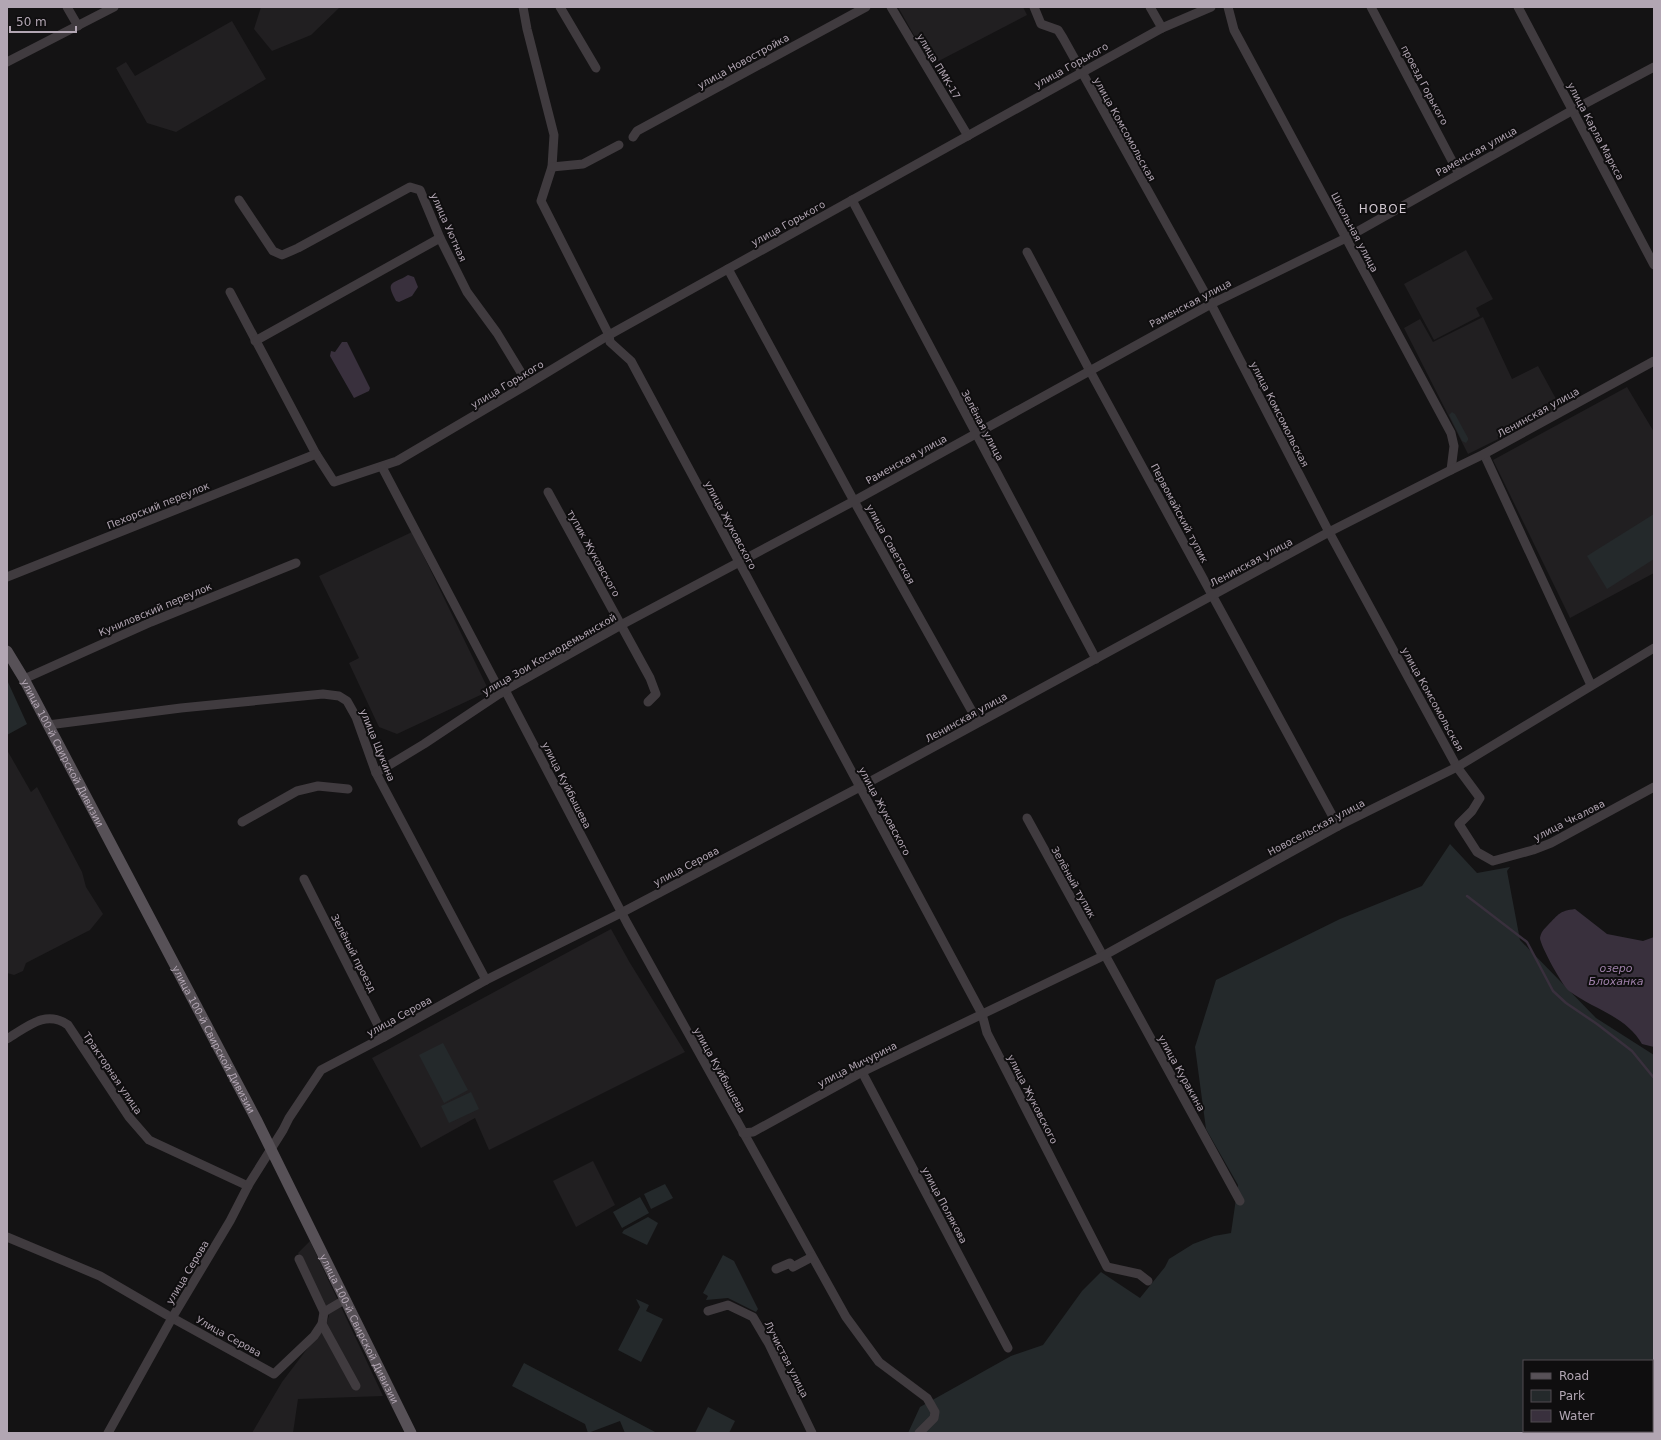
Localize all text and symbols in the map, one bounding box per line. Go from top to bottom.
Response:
scale bar [10,8,76,34]
text: 50 m [16,15,47,29]
street label: улица ПМК-17 [915,31,962,101]
street label: улица Новостройка [696,32,791,91]
street label: улица Горького [1032,41,1110,90]
street label: проезд Горького [1399,44,1450,127]
street label: улица Комсомольская [1091,75,1158,183]
street label: улица Карла Маркса [1565,81,1626,182]
street label: Раменская улица [1434,125,1519,178]
street label: Школьная улица [1329,190,1380,274]
street label: улица Уютная [428,191,469,263]
street label: улица Горького [749,199,827,248]
district label: НОВОЕ [1359,202,1407,216]
street label: Раменская улица [1147,277,1233,330]
street label: улица Горького [469,358,546,410]
street label: улица Комсомольская [1248,360,1311,469]
street label: Ленинская улица [1495,385,1581,440]
street label: Зелёная улица [959,388,1006,463]
street label: Раменская улица [864,433,949,486]
street label: Первомайский тупик [1149,462,1210,565]
street label: улица Жуковского [703,479,759,571]
street label: Пехорский переулок [105,480,211,531]
street label: улица Советская [864,502,917,586]
street label: тупик Жуковского [565,508,622,599]
street label: Ленинская улица [1208,536,1294,589]
street label: Куниловский переулок [97,581,213,638]
street label: улица Зои Космодемьянской [480,611,618,697]
street label: улица Комсомольская [1399,645,1466,753]
street label: улица 100-й Свирской Дивизии [19,677,106,829]
street label: Ленинская улица [923,690,1009,745]
street label: улица Щукина [358,707,397,783]
street label: улица Куйбышева [540,740,593,830]
street label: улица Жуковского [857,765,913,857]
street label: Новосельская улица [1266,797,1367,858]
street label: улица Чкалова [1532,798,1607,843]
street label: улица Серова [652,845,721,888]
street label: Зелёный тупик [1049,845,1098,920]
street label: Зелёный проезд [329,912,378,994]
water label: озеро Блоханка [1588,962,1644,988]
street label: улица 100-й Свирской Дивизии [170,964,257,1115]
street label: улица Серова [365,994,434,1039]
street label: улица Куйбышева [692,1026,748,1115]
street label: Тракторная улица [80,1029,144,1116]
street label: улица Куракина [1156,1033,1207,1113]
street label: улица Мичурина [816,1040,899,1089]
street label: улица Жуковского [1005,1053,1060,1146]
street label: улица Полякова [920,1165,969,1245]
street label: улица Серова [164,1238,211,1306]
street label: улица 100-й Свирской Дивизии [317,1252,401,1406]
street label: Улица Серова [194,1314,263,1359]
street label: Лучистая улица [763,1319,811,1399]
legend [1523,1360,1653,1432]
text: Road [1559,1369,1589,1383]
text: Park [1559,1389,1585,1403]
text: Water [1559,1409,1595,1423]

